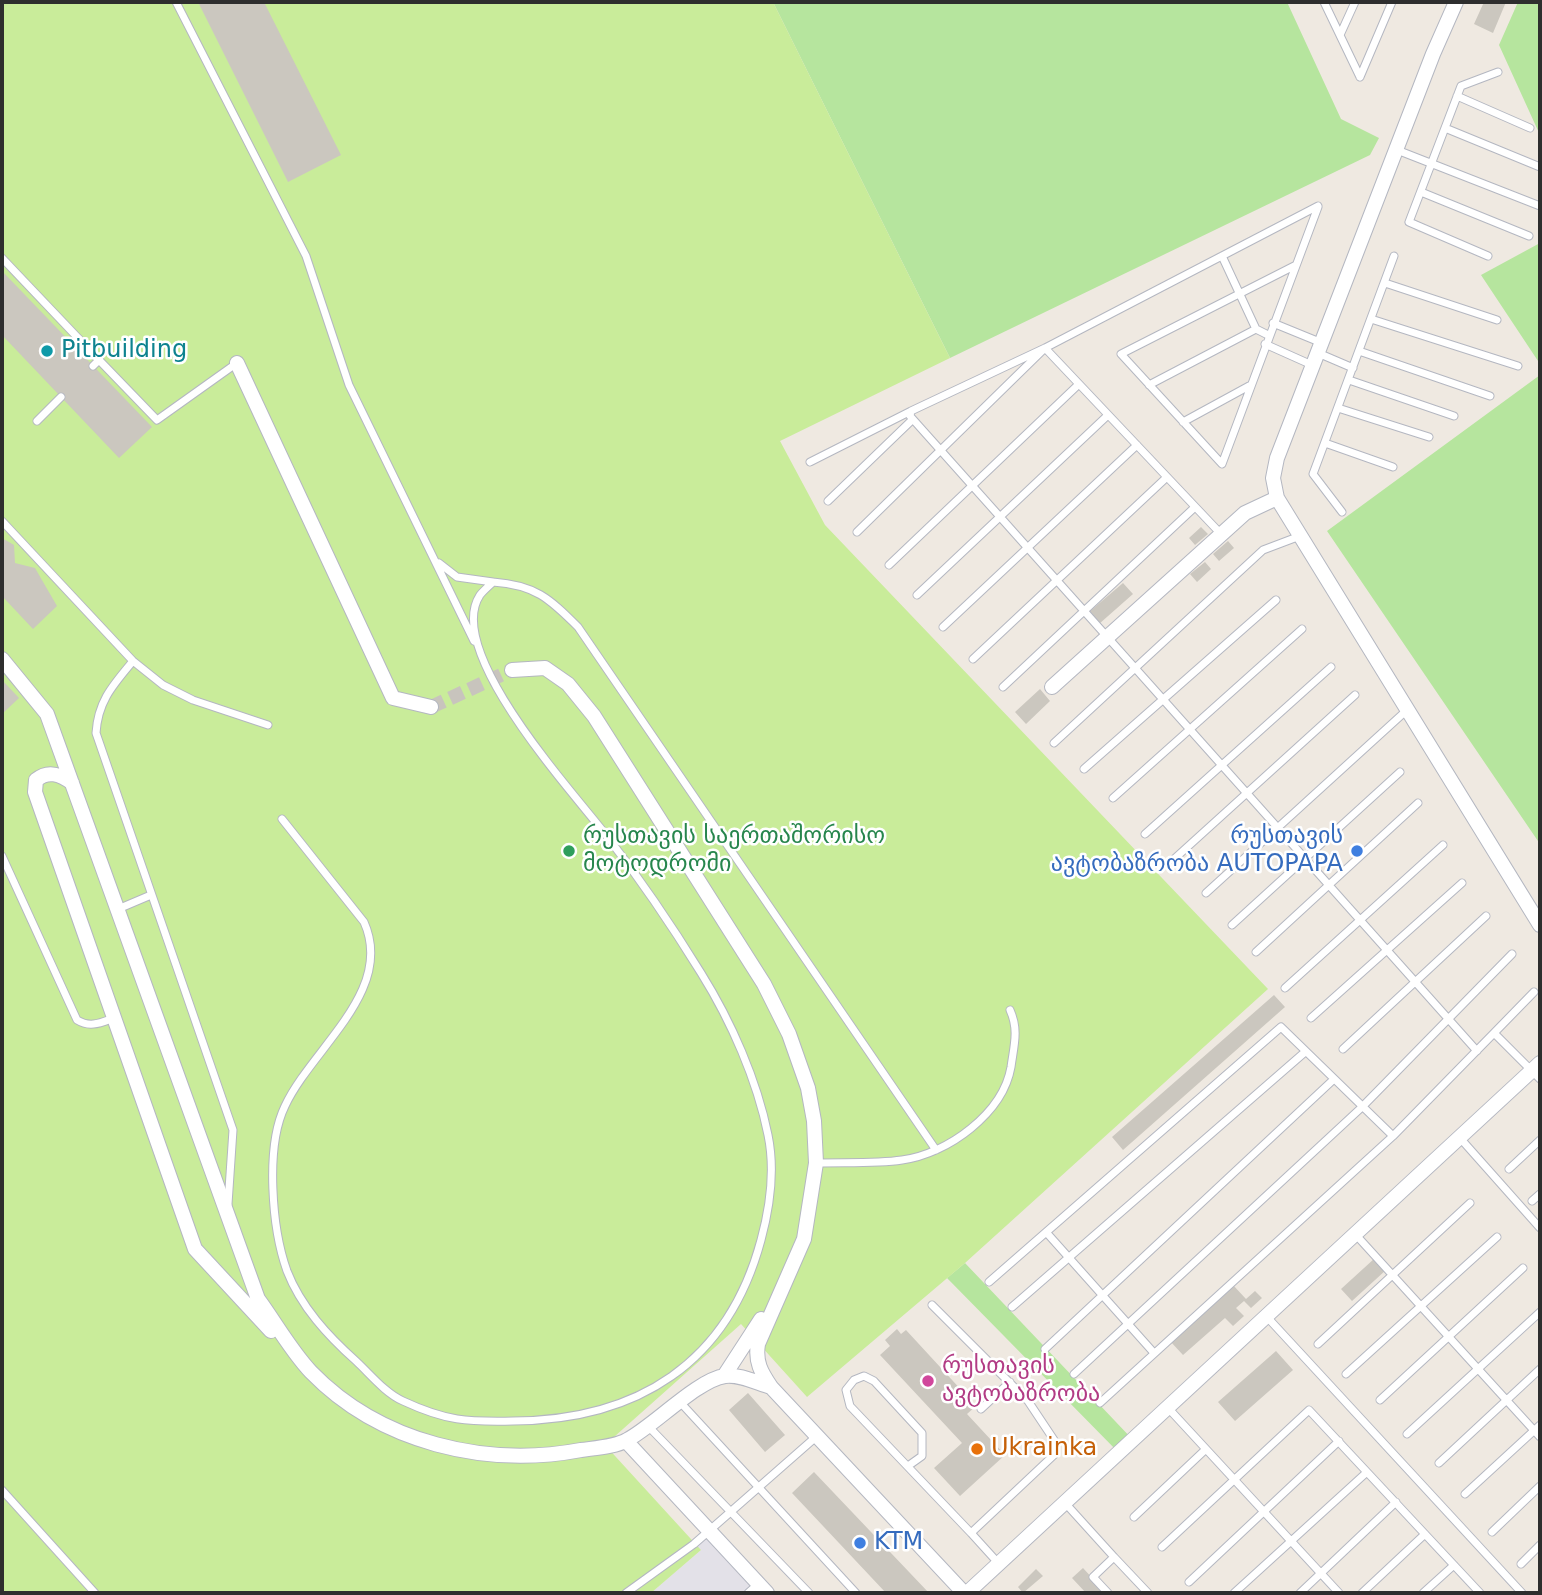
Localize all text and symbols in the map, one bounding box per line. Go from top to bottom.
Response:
place label: Pitbuilding [61,337,187,365]
marker: Pitbuilding [39,343,55,359]
place label: რუსთავის საერთაშორისო მოტოდრომი [583,823,885,879]
place label: რუსთავის ავტობაზრობა AUTOPAPA [1051,823,1343,879]
marker: რუსთავის საერთაშორისო მოტოდრომი [561,843,577,859]
marker: რუსთავის ავტობაზრობა AUTOPAPA [1349,843,1365,859]
place label: რუსთავის ავტობაზრობა [942,1353,1100,1409]
marker: რუსთავის ავტობაზრობა [920,1373,936,1389]
place label: Ukrainka [991,1435,1097,1463]
marker: Ukrainka [969,1441,985,1457]
place label: KTM [874,1529,923,1557]
marker: KTM [852,1535,868,1551]

